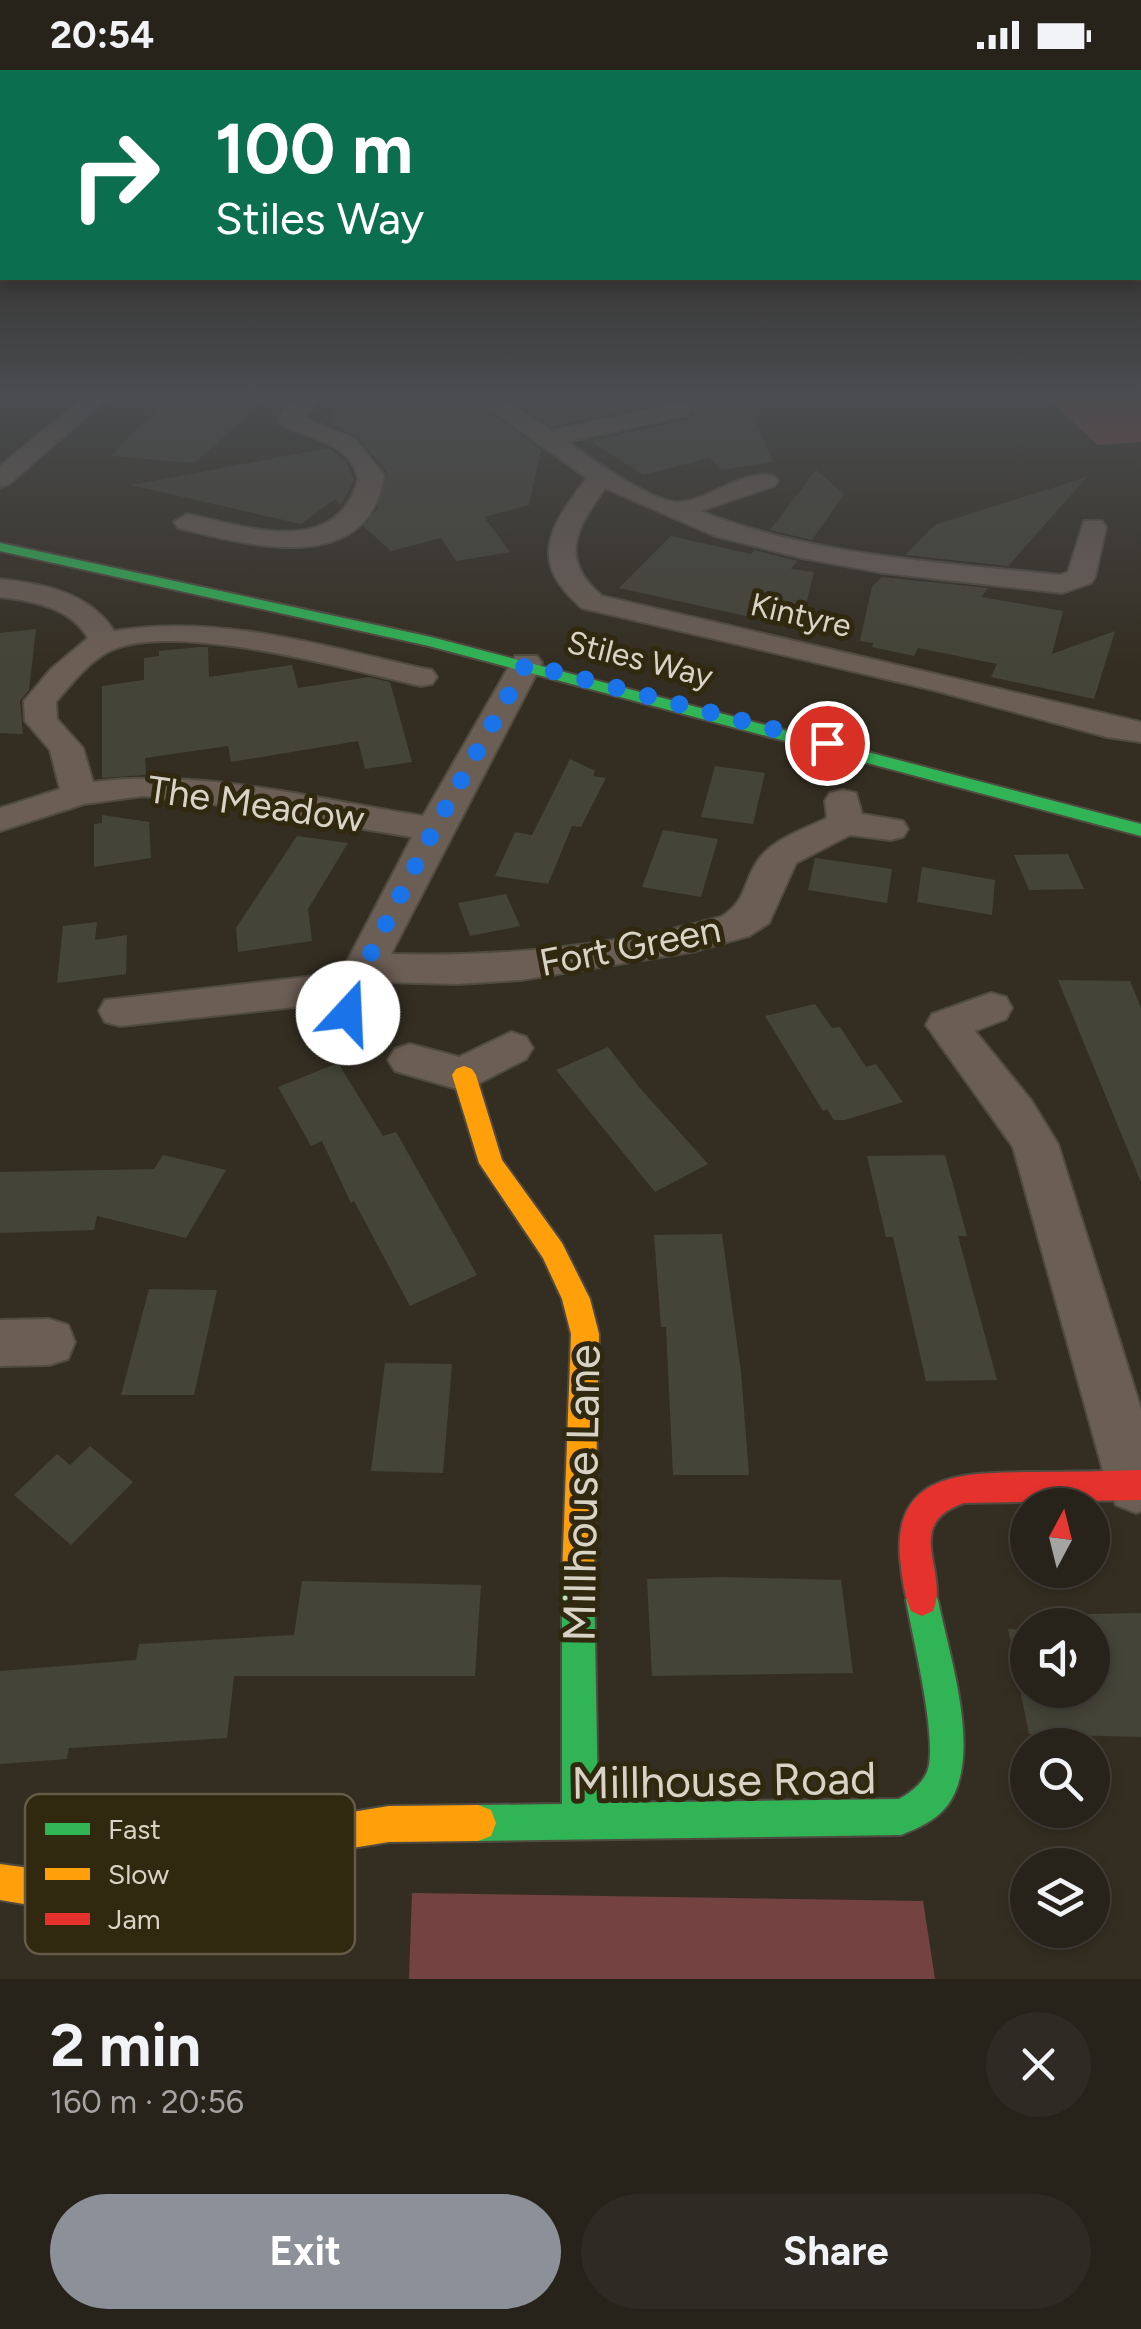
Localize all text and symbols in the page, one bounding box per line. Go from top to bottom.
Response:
text: 20:54 [50,12,154,58]
text: 100 m [215,106,413,191]
icon: right [50,110,180,240]
text: Stiles Way [215,191,424,245]
street label: Kintyre [747,585,855,645]
street label: Stiles Way [563,623,717,695]
pin [785,701,870,786]
icon: arrive [800,716,855,771]
street label: The Meadow [145,766,367,842]
street label: Fort Green [536,906,724,986]
position arrow [296,961,400,1065]
street label: Millhouse Lane [551,1344,611,1642]
north arrow [1010,1488,1110,1588]
map controls [1010,1488,1110,1948]
button: sound [1010,1608,1110,1708]
button: search [1010,1728,1110,1828]
street label: Millhouse Road [571,1750,877,1810]
legend [25,1794,355,1954]
text: Fast [108,1812,161,1846]
button: layers [1010,1848,1110,1948]
text: Slow [108,1857,169,1891]
text: Jam [108,1902,161,1936]
text: 2 min [50,2009,201,2081]
button: close [986,2012,1091,2117]
text: 160 m · 20:56 [50,2083,244,2121]
button: Exit [50,2194,561,2309]
button: Share [581,2194,1091,2309]

